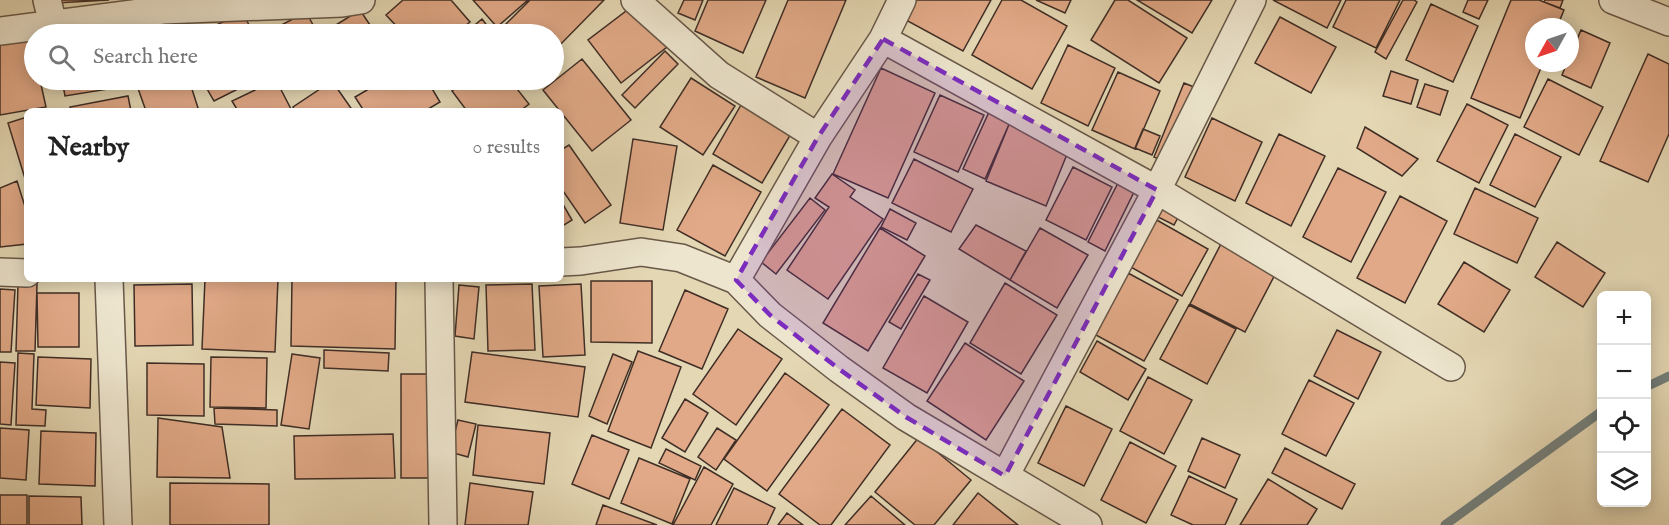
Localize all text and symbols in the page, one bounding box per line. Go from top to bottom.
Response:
north arrow [1525,18,1579,72]
search box [24,24,564,90]
icon: search [45,41,78,74]
text: Search here [93,43,198,71]
text: Nearby [48,131,129,164]
text: 0 results [473,135,540,160]
map controls [1597,291,1651,507]
button: + [1597,291,1651,345]
button: − [1597,345,1651,399]
button: locate [1597,399,1651,453]
button: layers [1597,453,1651,507]

